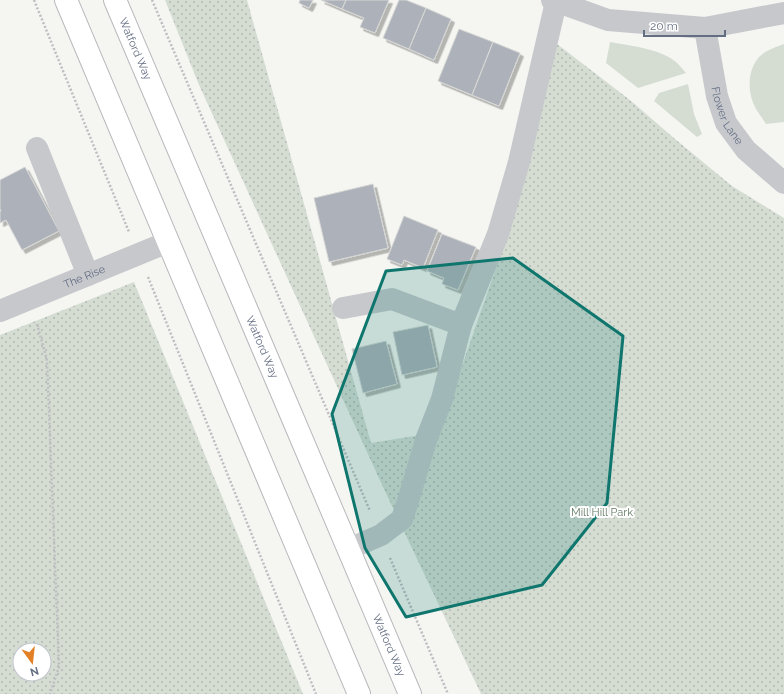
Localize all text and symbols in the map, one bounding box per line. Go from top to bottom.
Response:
scale bar [644,12,725,38]
street label: Watford Way [116,16,154,82]
text: 20 m [650,19,678,33]
street label: Flower Lane [708,86,746,148]
street label: The Rise [62,262,108,291]
street label: Watford Way [243,314,281,380]
park label: Mill Hill Park [571,506,633,519]
street label: Watford Way [370,612,408,678]
north arrow [12,642,52,682]
text: N [29,664,40,679]

